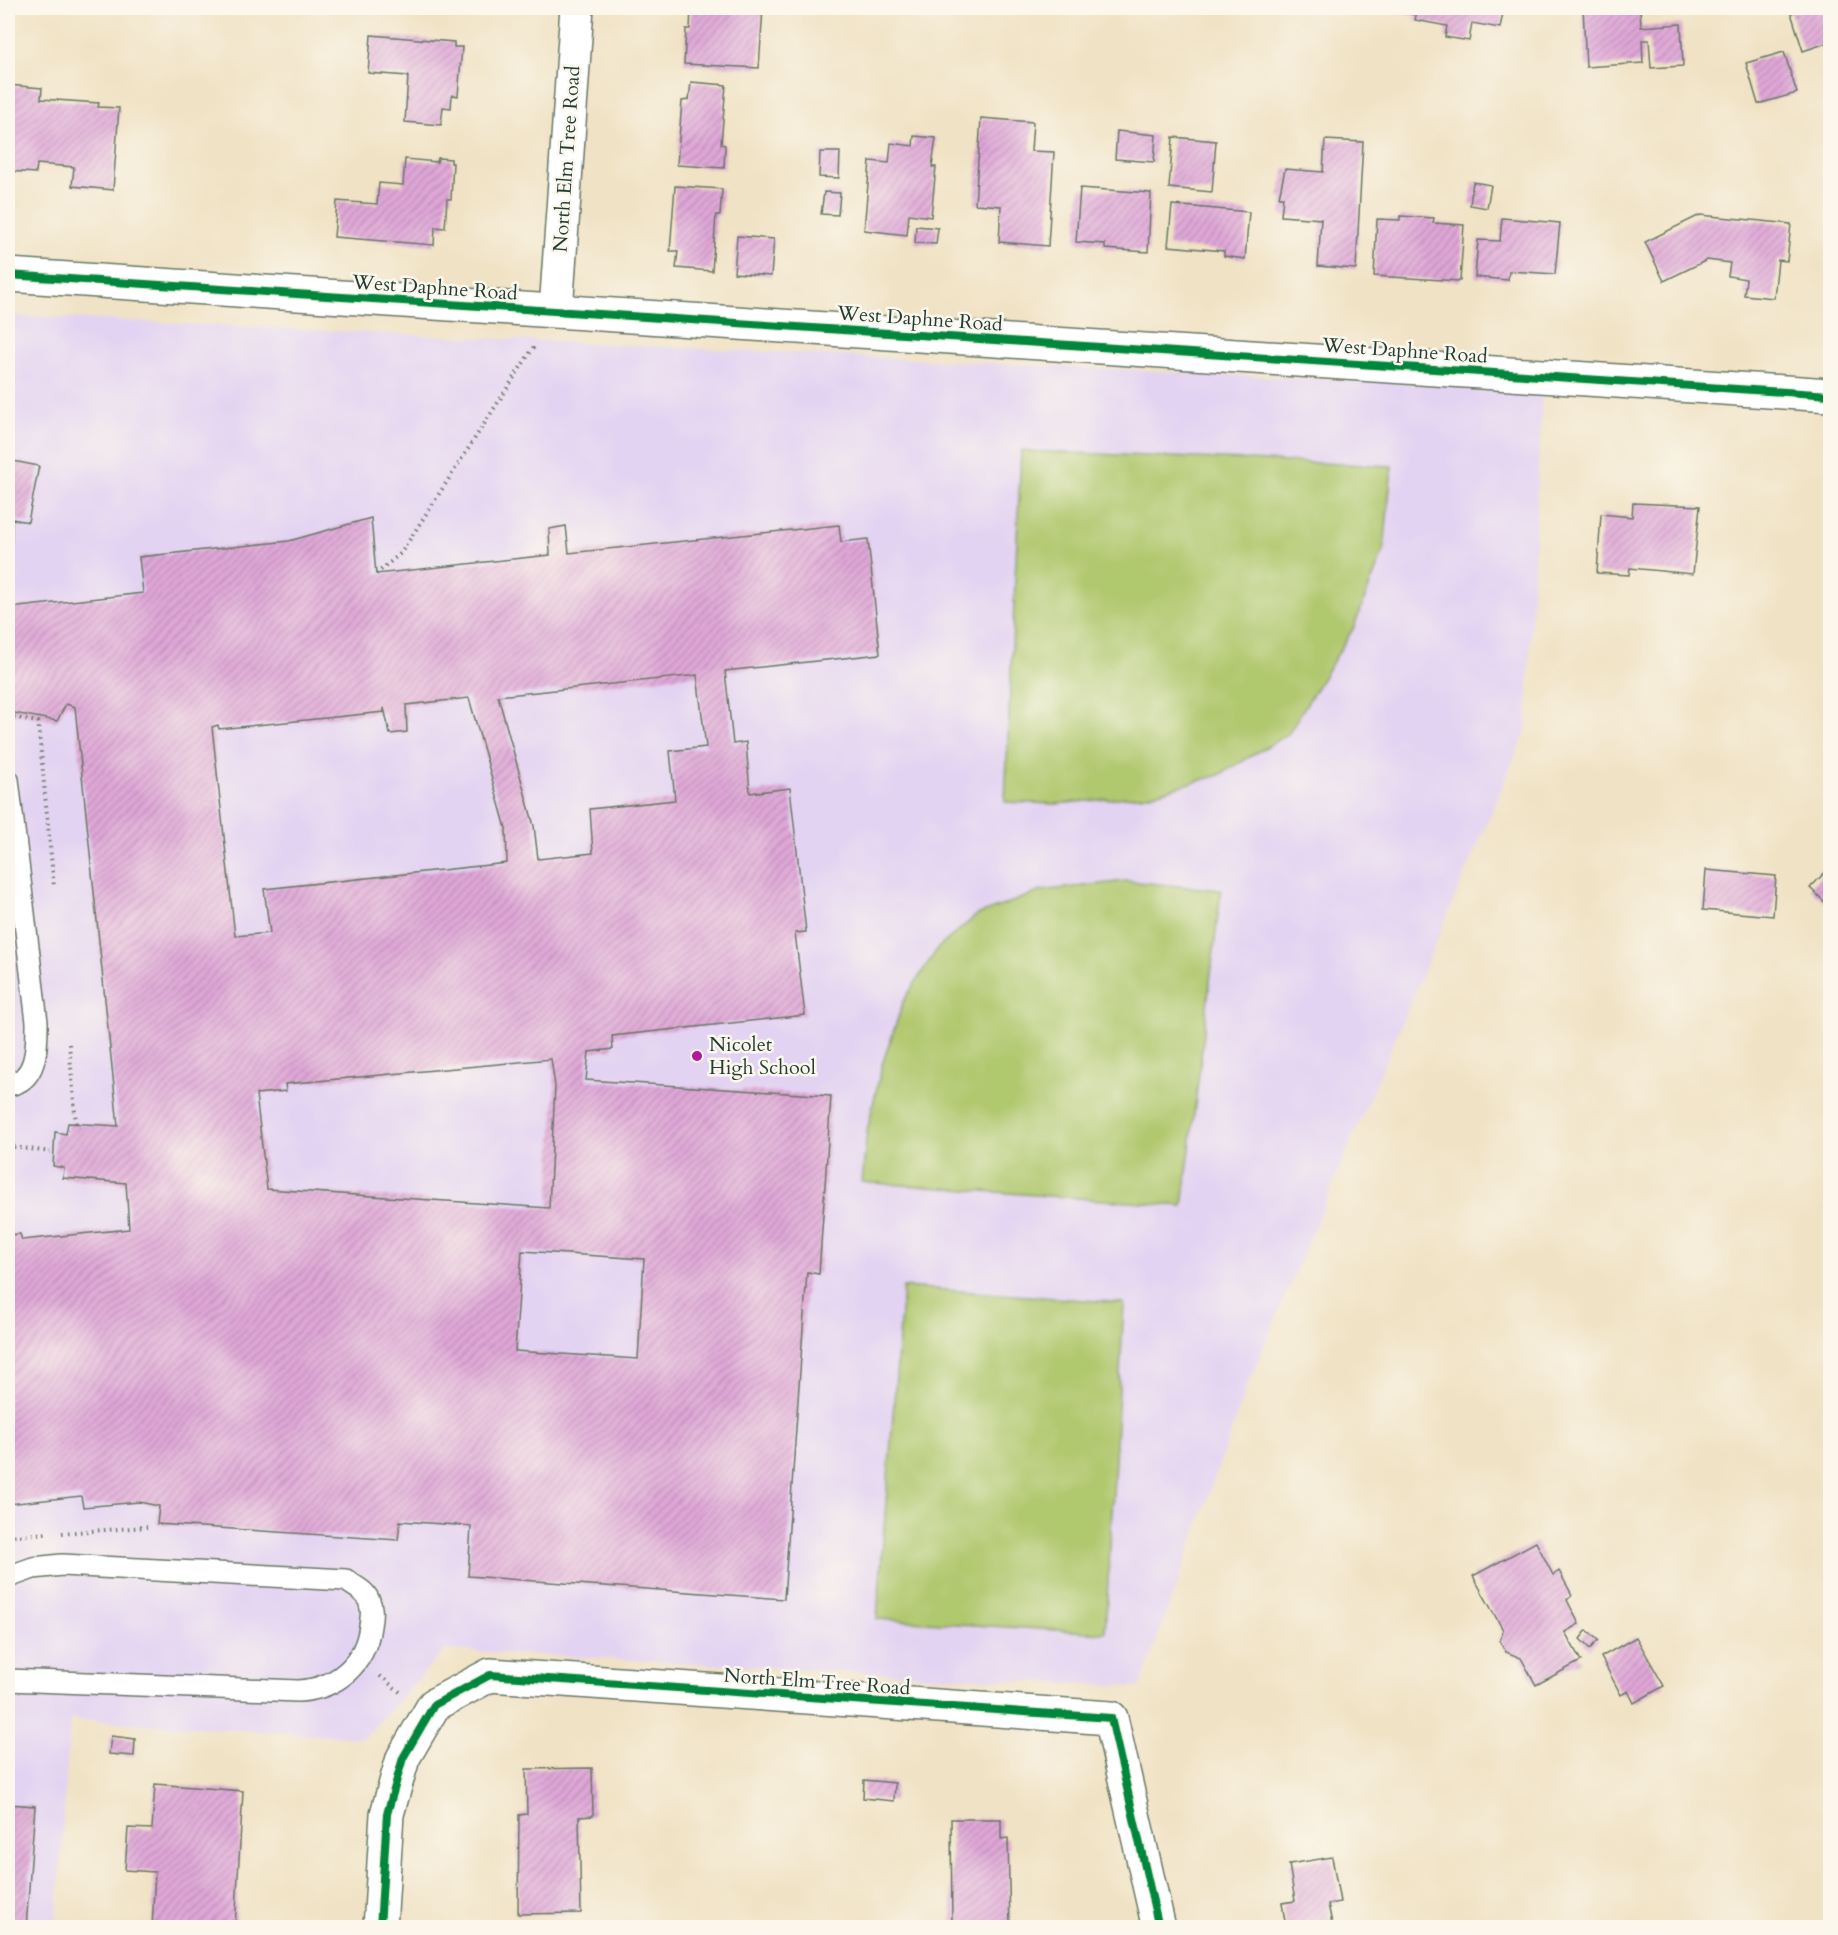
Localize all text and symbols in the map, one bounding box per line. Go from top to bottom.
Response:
street label: North Elm Tree Road [547,64,587,253]
street label: West Daphne Road [350,268,519,307]
street label: West Daphne Road [835,299,1004,338]
street label: West Daphne Road [1320,331,1489,370]
place label: Nicolet High School [709,1031,816,1081]
marker: Nicolet High School [690,1049,704,1063]
street label: North Elm Tree Road [723,1662,912,1702]

